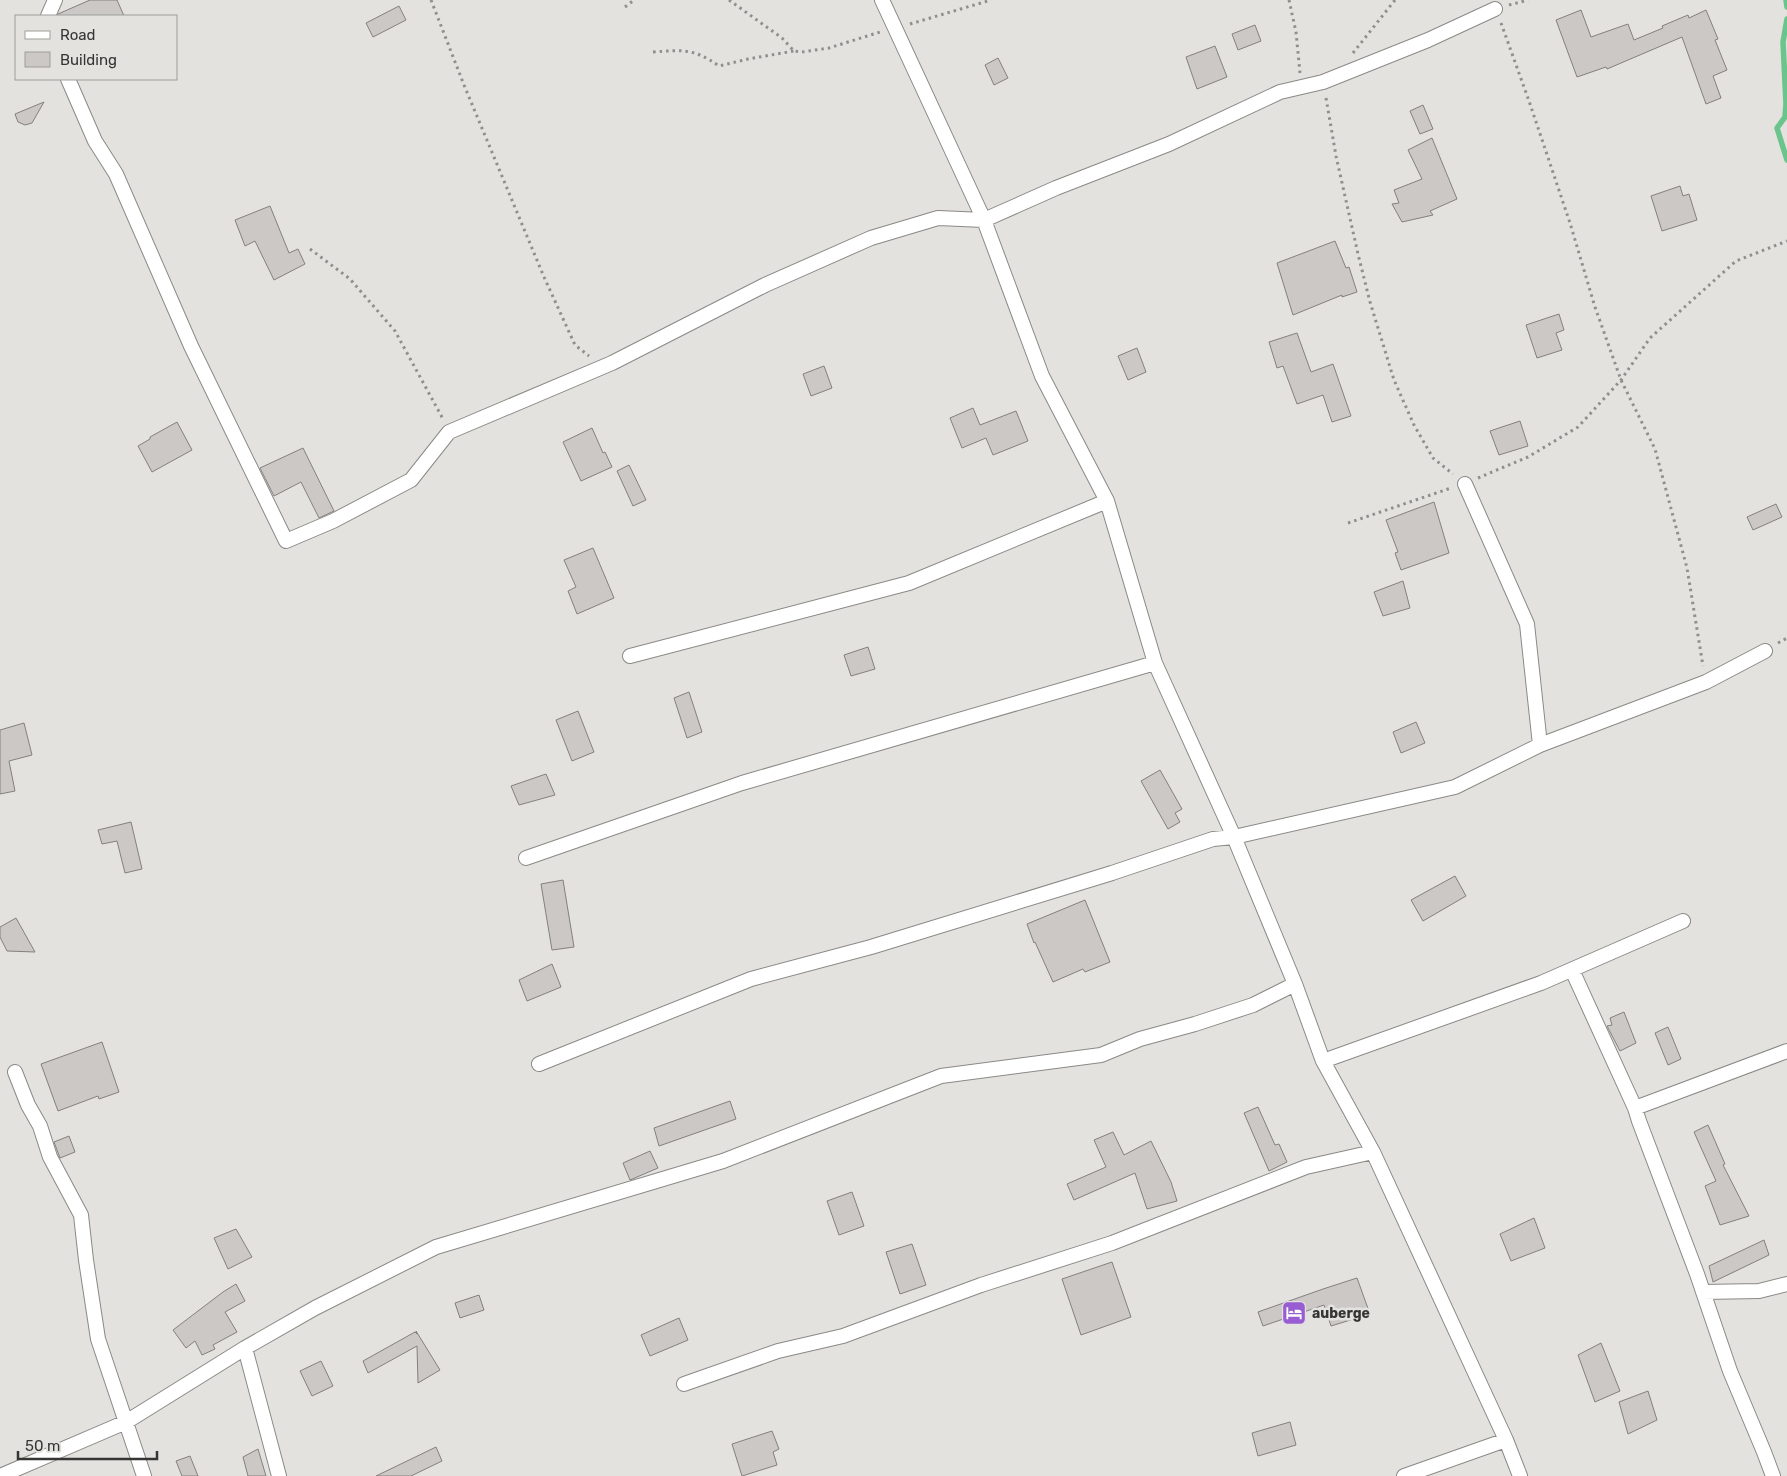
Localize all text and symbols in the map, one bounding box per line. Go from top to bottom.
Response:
legend [15,15,178,80]
text: Road [60,26,96,44]
text: Building [60,51,117,69]
hotel icon: auberge [1281,1300,1307,1326]
place label: auberge [1312,1305,1370,1322]
scale bar [18,1428,156,1460]
text: 50 m [25,1437,60,1455]

